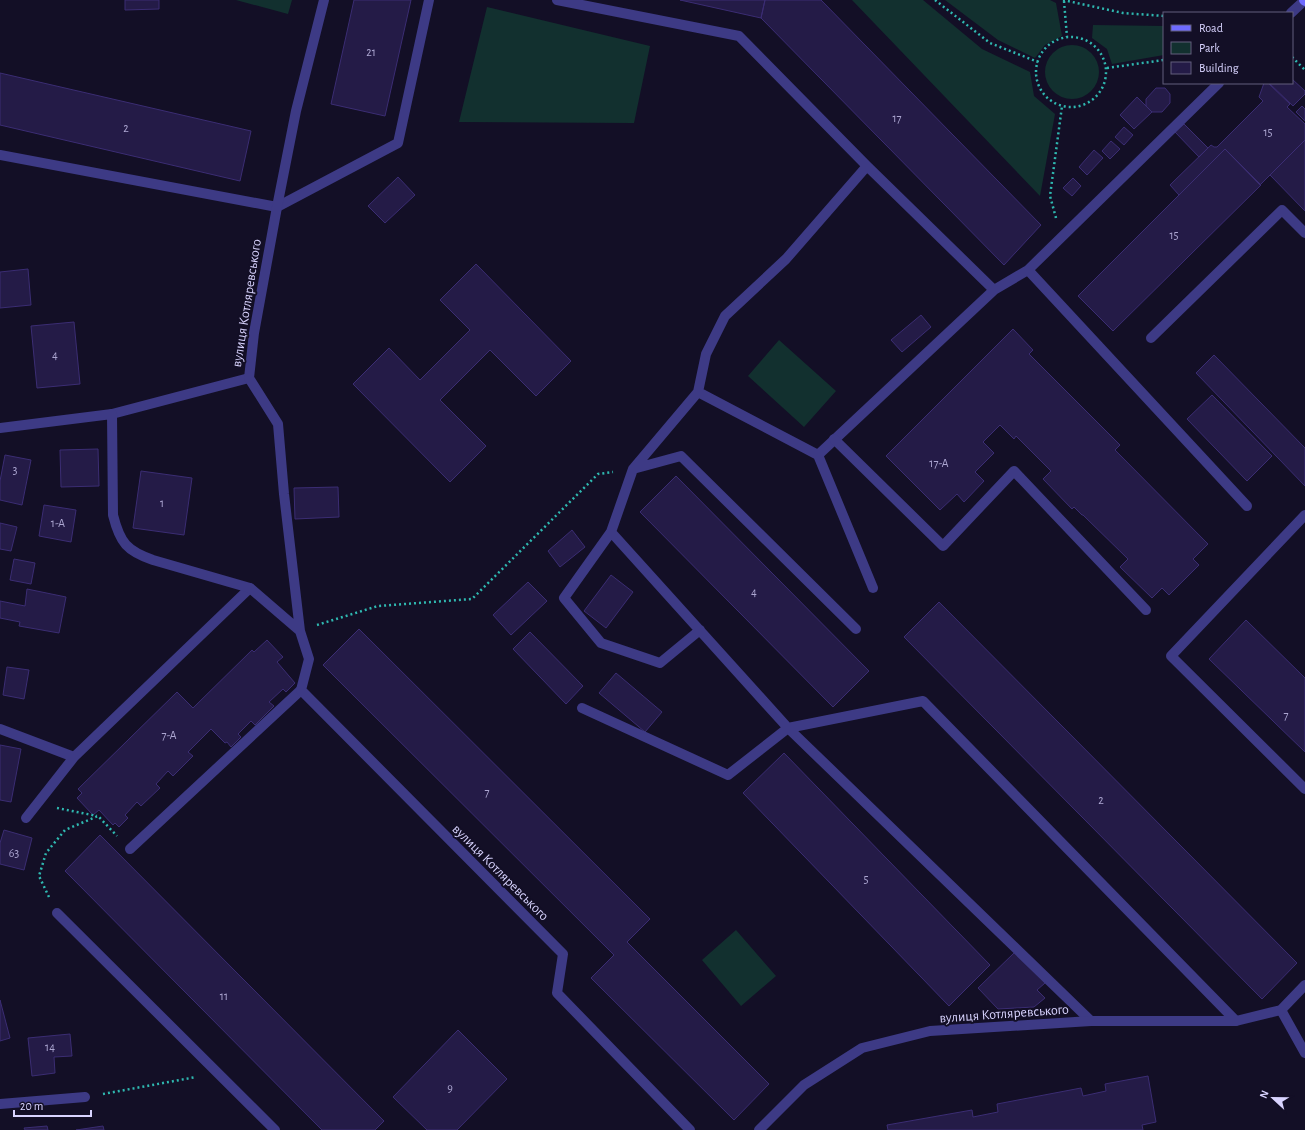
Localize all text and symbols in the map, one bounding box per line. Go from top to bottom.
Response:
legend [1163,12,1293,84]
text: Road [1199,22,1223,34]
text: Park [1199,42,1220,54]
house number: 21 [366,46,376,58]
text: Building [1199,62,1239,74]
house number: 17 [892,112,902,124]
house number: 2 [123,122,129,134]
house number: 15 [1263,126,1273,138]
house number: 15 [1169,229,1179,241]
street label: вулиця Котляревського [230,238,264,368]
house number: 4 [52,349,58,361]
house number: 17-А [929,457,949,469]
house number: 3 [13,464,18,476]
house number: 1 [160,497,164,509]
house number: 1-А [51,517,65,529]
house number: 4 [751,586,757,598]
house number: 7 [1283,709,1289,721]
house number: 7-А [161,729,177,741]
house number: 7 [484,786,490,798]
house number: 2 [1098,794,1104,806]
street label: вулиця Котляревського [449,822,551,924]
house number: 63 [9,847,19,859]
house number: 5 [863,873,869,885]
house number: 11 [220,990,228,1002]
street label: вулиця Котляревського [939,1002,1069,1026]
house number: 14 [45,1041,55,1053]
north arrow [1253,1078,1293,1118]
house number: 9 [447,1082,453,1094]
text: N [1258,1089,1271,1100]
scale bar [14,1092,91,1118]
text: 20 m [20,1100,43,1112]

